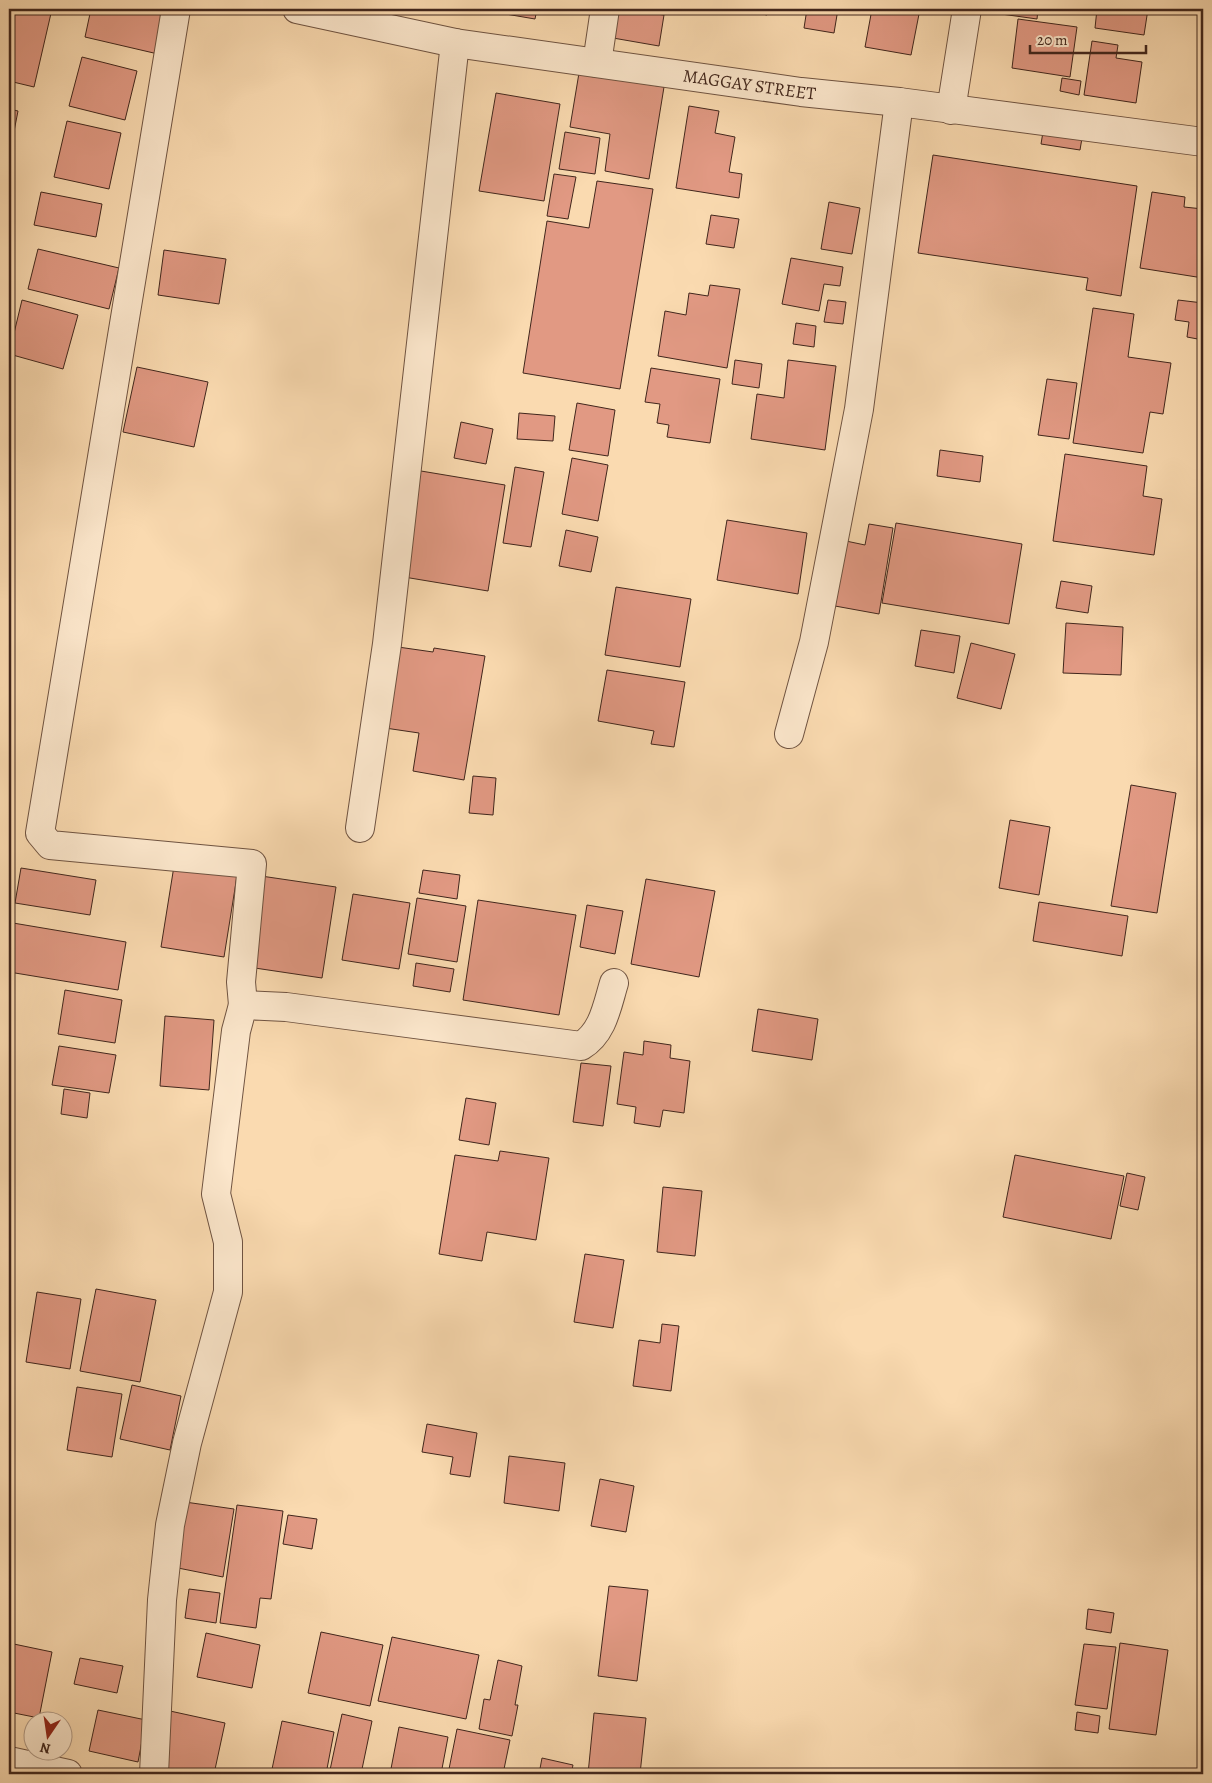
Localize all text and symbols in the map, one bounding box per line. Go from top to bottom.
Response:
scale bar [1030,22,1146,54]
text: 20 m [1037,30,1068,50]
street label: MAGGAY STREET [681,63,817,105]
north arrow [22,1710,72,1760]
text: N [38,1738,52,1759]

